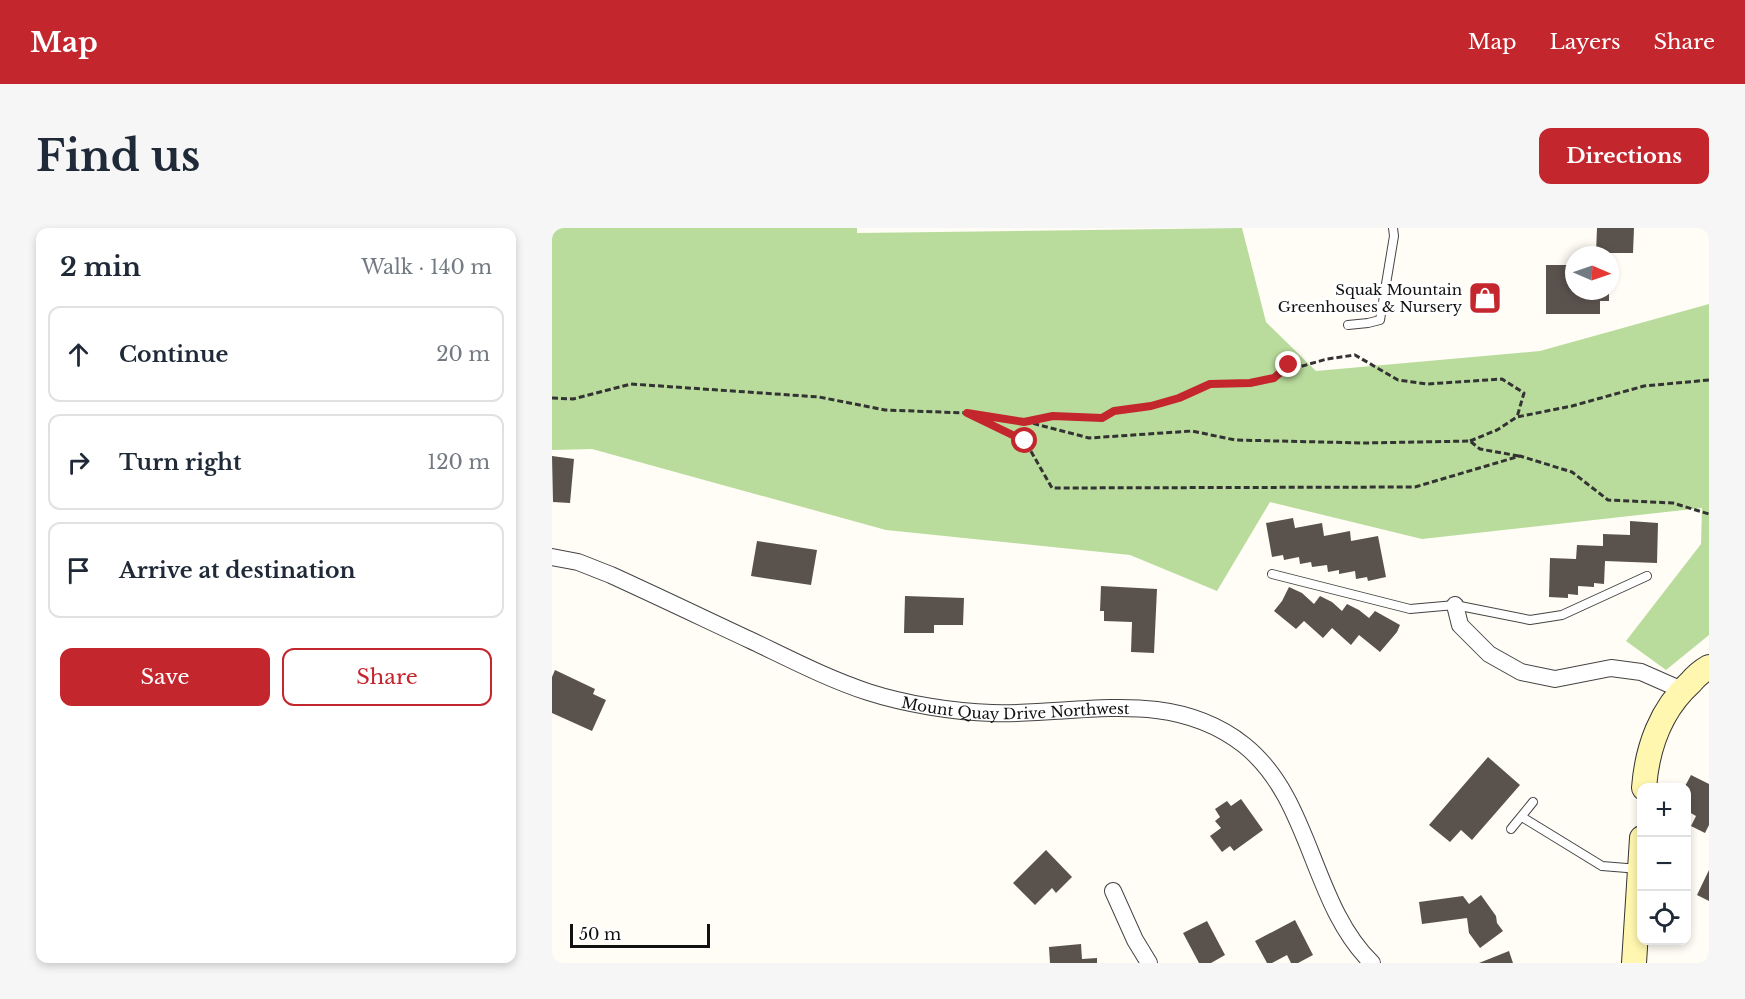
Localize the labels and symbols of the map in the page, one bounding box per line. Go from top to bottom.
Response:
north arrow [1565,246,1619,300]
place label: Squak Mountain Greenhouses & Nursery [1278,280,1462,316]
shop icon: Squak Mountain Greenhouses & Nursery [1467,280,1503,316]
route end [1275,351,1301,377]
route start [1011,427,1037,453]
street label: Mount Quay Drive Northwest [900,692,1130,723]
scale bar [570,921,710,948]

